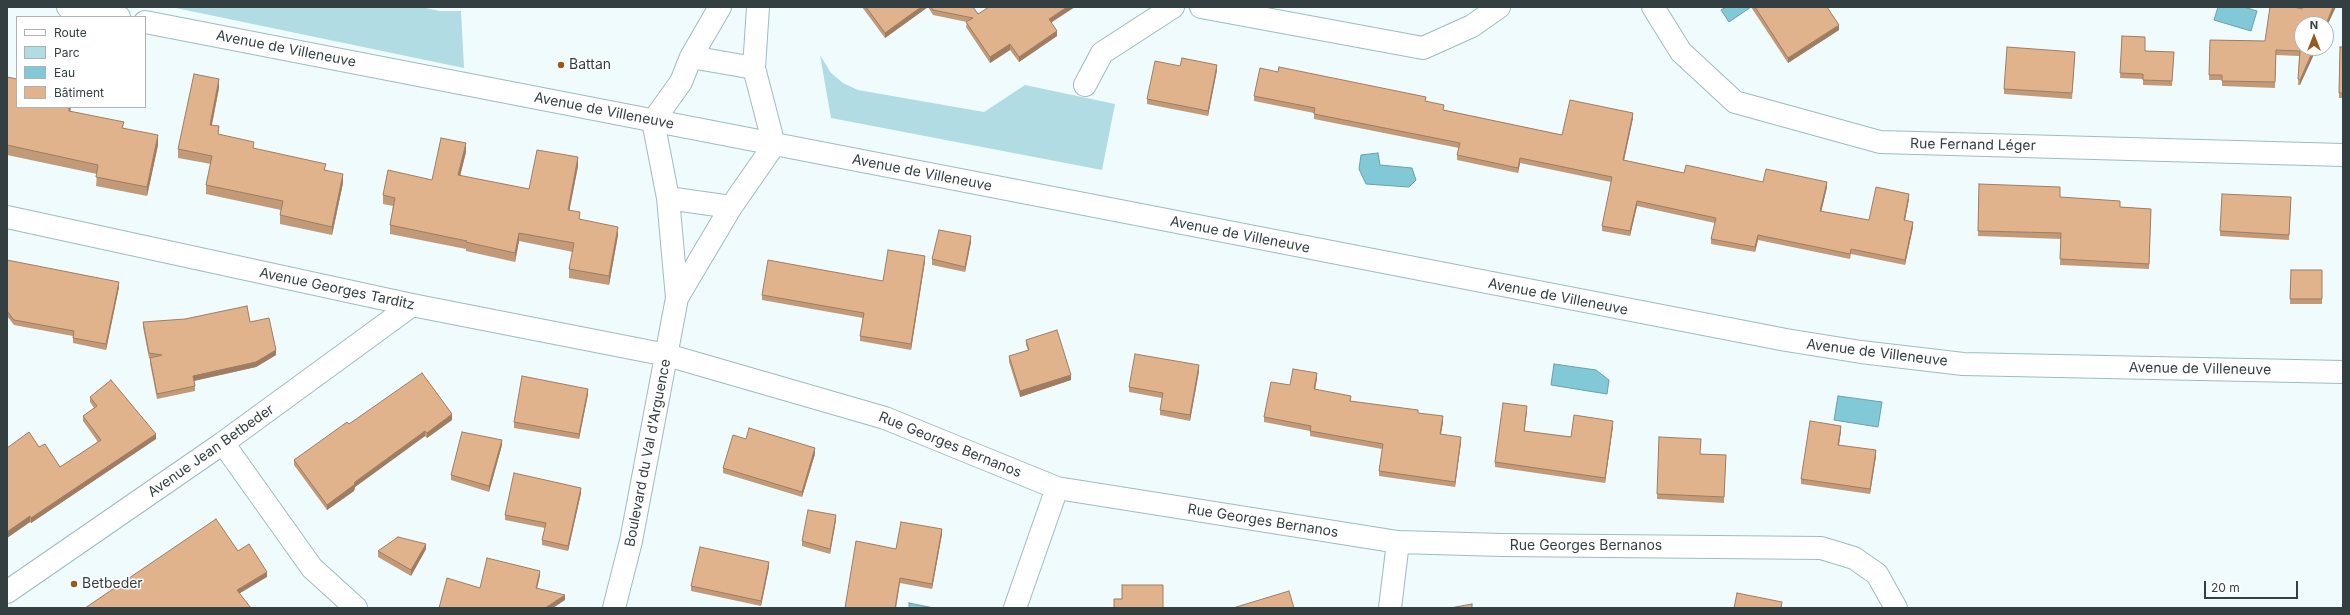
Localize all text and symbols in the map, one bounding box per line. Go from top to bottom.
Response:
legend [16,16,146,108]
north arrow [2294,16,2334,56]
text: N [2310,18,2318,32]
text: Route [54,25,87,40]
street label: Avenue de Villeneuve [215,27,357,71]
text: Parc [54,45,80,60]
place label: Battan [569,57,611,73]
marker: Battan [556,60,566,70]
text: Eau [54,65,75,80]
text: Bâtiment [54,85,104,100]
street label: Avenue de Villeneuve [533,89,675,133]
street label: Rue Fernand Léger [1910,136,2036,154]
street label: Avenue de Villeneuve [851,151,993,195]
street label: Avenue de Villeneuve [1169,213,1311,257]
street label: Avenue Georges Tarditz [258,264,416,314]
street label: Avenue de Villeneuve [1487,275,1629,319]
street label: Avenue de Villeneuve [1805,336,1949,370]
street label: Boulevard du Val d'Arguence [622,358,674,548]
street label: Avenue de Villeneuve [2129,359,2271,379]
street label: Avenue Jean Betbeder [145,401,277,501]
street label: Rue Georges Bernanos [876,409,1024,481]
street label: Rue Georges Bernanos [1186,501,1340,541]
street label: Rue Georges Bernanos [1510,538,1662,554]
scale bar [2206,573,2300,599]
place label: Betbeder [82,576,143,592]
marker: Betbeder [69,579,79,589]
text: 20 m [2211,580,2240,595]

